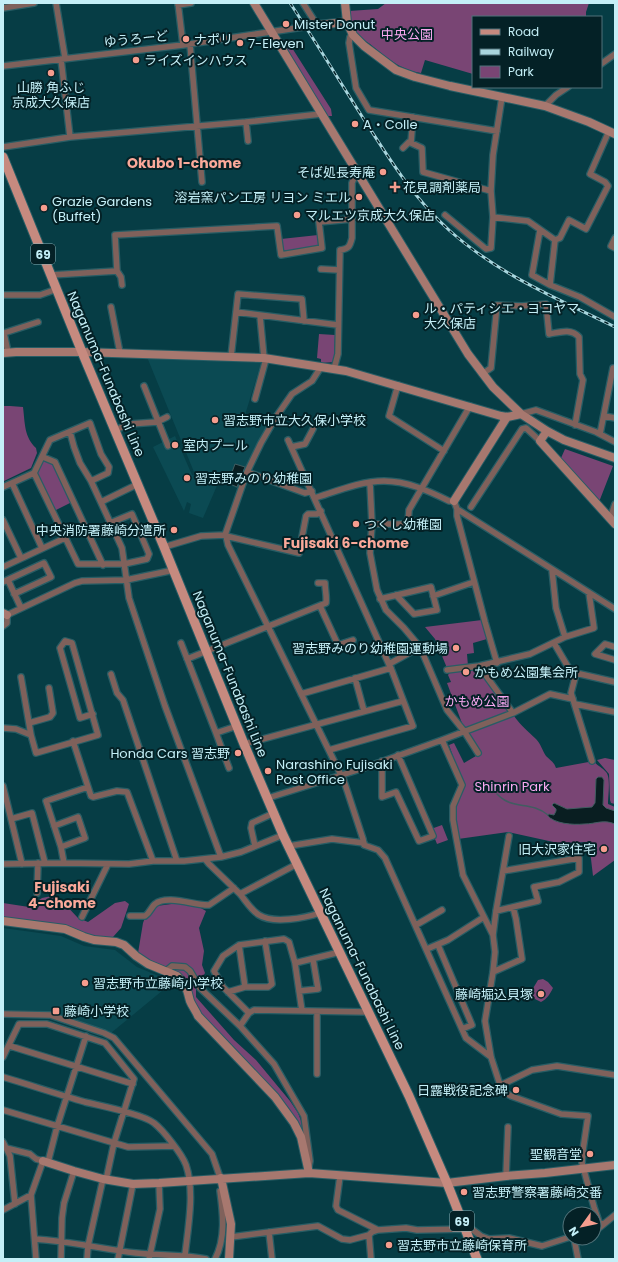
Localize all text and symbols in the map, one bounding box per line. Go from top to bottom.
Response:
place label: Mister Donut [294,15,375,34]
legend [472,16,602,88]
marker: Mister Donut [281,19,291,29]
text: Road [508,23,539,40]
park label: 中央公園 [381,25,433,44]
street label: ゆうろーど [103,26,169,52]
place label: ナポリ [194,30,233,49]
marker: ナポリ [181,34,191,44]
place label: 7-Eleven [248,34,304,53]
marker: 7-Eleven [235,38,245,48]
text: Railway [508,43,554,60]
place label: ライズインハウス [144,51,248,70]
marker: ライズインハウス [131,55,141,65]
text: Park [508,63,535,80]
marker: 山勝 角ふじ 京成大久保店 [46,68,56,78]
place label: 山勝 角ふじ 京成大久保店 [12,78,90,112]
place label: A・Colle [363,115,418,134]
marker: A・Colle [350,119,360,129]
district label: Okubo 1-chome [127,153,241,173]
place label: そば処長寿庵 [297,163,375,182]
marker: そば処長寿庵 [378,167,388,177]
place label: 花見調剤薬局 [403,178,481,197]
marker: 花見調剤薬局 [390,182,400,192]
place label: 溶岩窯パン工房 リヨン ミエル [174,188,351,207]
place label: Grazie Gardens (Buffet) [52,192,152,226]
marker: 溶岩窯パン工房 リヨン ミエル [354,192,364,202]
marker: Grazie Gardens (Buffet) [39,203,49,213]
place label: マルエツ京成大久保店 [305,206,435,225]
marker: マルエツ京成大久保店 [292,210,302,220]
road number: 69 [31,244,55,264]
street label: Naganuma-Funabashi Line [62,288,150,460]
place label: ル・パティシエ・ヨコヤマ 大久保店 [424,299,579,333]
marker: ル・パティシエ・ヨコヤマ 大久保店 [411,310,421,320]
place label: 習志野市立大久保小学校 [223,411,366,430]
marker: 習志野市立大久保小学校 [210,415,220,425]
place label: 室内プール [183,436,248,455]
marker: 室内プール [170,440,180,450]
place label: 習志野みのり幼稚園 [195,469,312,488]
marker: 習志野みのり幼稚園 [182,473,192,483]
place label: つくし幼稚園 [364,515,442,534]
marker: つくし幼稚園 [351,519,361,529]
place label: 中央消防署藤崎分遣所 [36,521,166,540]
marker: 中央消防署藤崎分遣所 [169,525,179,535]
district label: Fujisaki 6-chome [283,533,409,553]
street label: Naganuma-Funabashi Line [188,588,272,760]
place label: 習志野みのり幼稚園運動場 [292,639,448,658]
marker: 習志野みのり幼稚園運動場 [451,643,461,653]
place label: かもめ公園集会所 [474,663,578,682]
marker: かもめ公園集会所 [461,667,471,677]
park label: かもめ公園 [444,692,510,711]
place label: Honda Cars 習志野 [110,744,230,763]
marker: Honda Cars 習志野 [233,748,243,758]
place label: Narashino Fujisaki Post Office [276,755,393,789]
marker: Narashino Fujisaki Post Office [263,766,273,776]
park label: Shinrin Park [474,777,550,796]
place label: 旧大沢家住宅 [518,840,596,859]
marker: 旧大沢家住宅 [599,844,609,854]
district label: Fujisaki 4-chome [28,877,96,913]
street label: Naganuma-Funabashi Line [314,885,410,1053]
place label: 習志野市立藤崎小学校 [93,974,223,993]
marker: 習志野市立藤崎小学校 [80,978,90,988]
place label: 藤崎堀込貝塚 [455,985,533,1004]
marker: 藤崎堀込貝塚 [536,989,546,999]
place label: 藤崎小学校 [64,1002,129,1021]
marker: 藤崎小学校 [51,1006,61,1016]
place label: 日露戦役記念碑 [417,1081,508,1100]
marker: 日露戦役記念碑 [511,1085,521,1095]
place label: 聖観音堂 [530,1145,582,1164]
marker: 聖観音堂 [585,1149,595,1159]
place label: 習志野警察署藤崎交番 [472,1183,602,1202]
marker: 習志野警察署藤崎交番 [459,1187,469,1197]
north arrow [562,1206,602,1246]
road number: 69 [450,1211,474,1231]
text: N [565,1224,583,1239]
place label: 習志野市立藤崎保育所 [397,1236,527,1255]
marker: 習志野市立藤崎保育所 [384,1240,394,1250]

